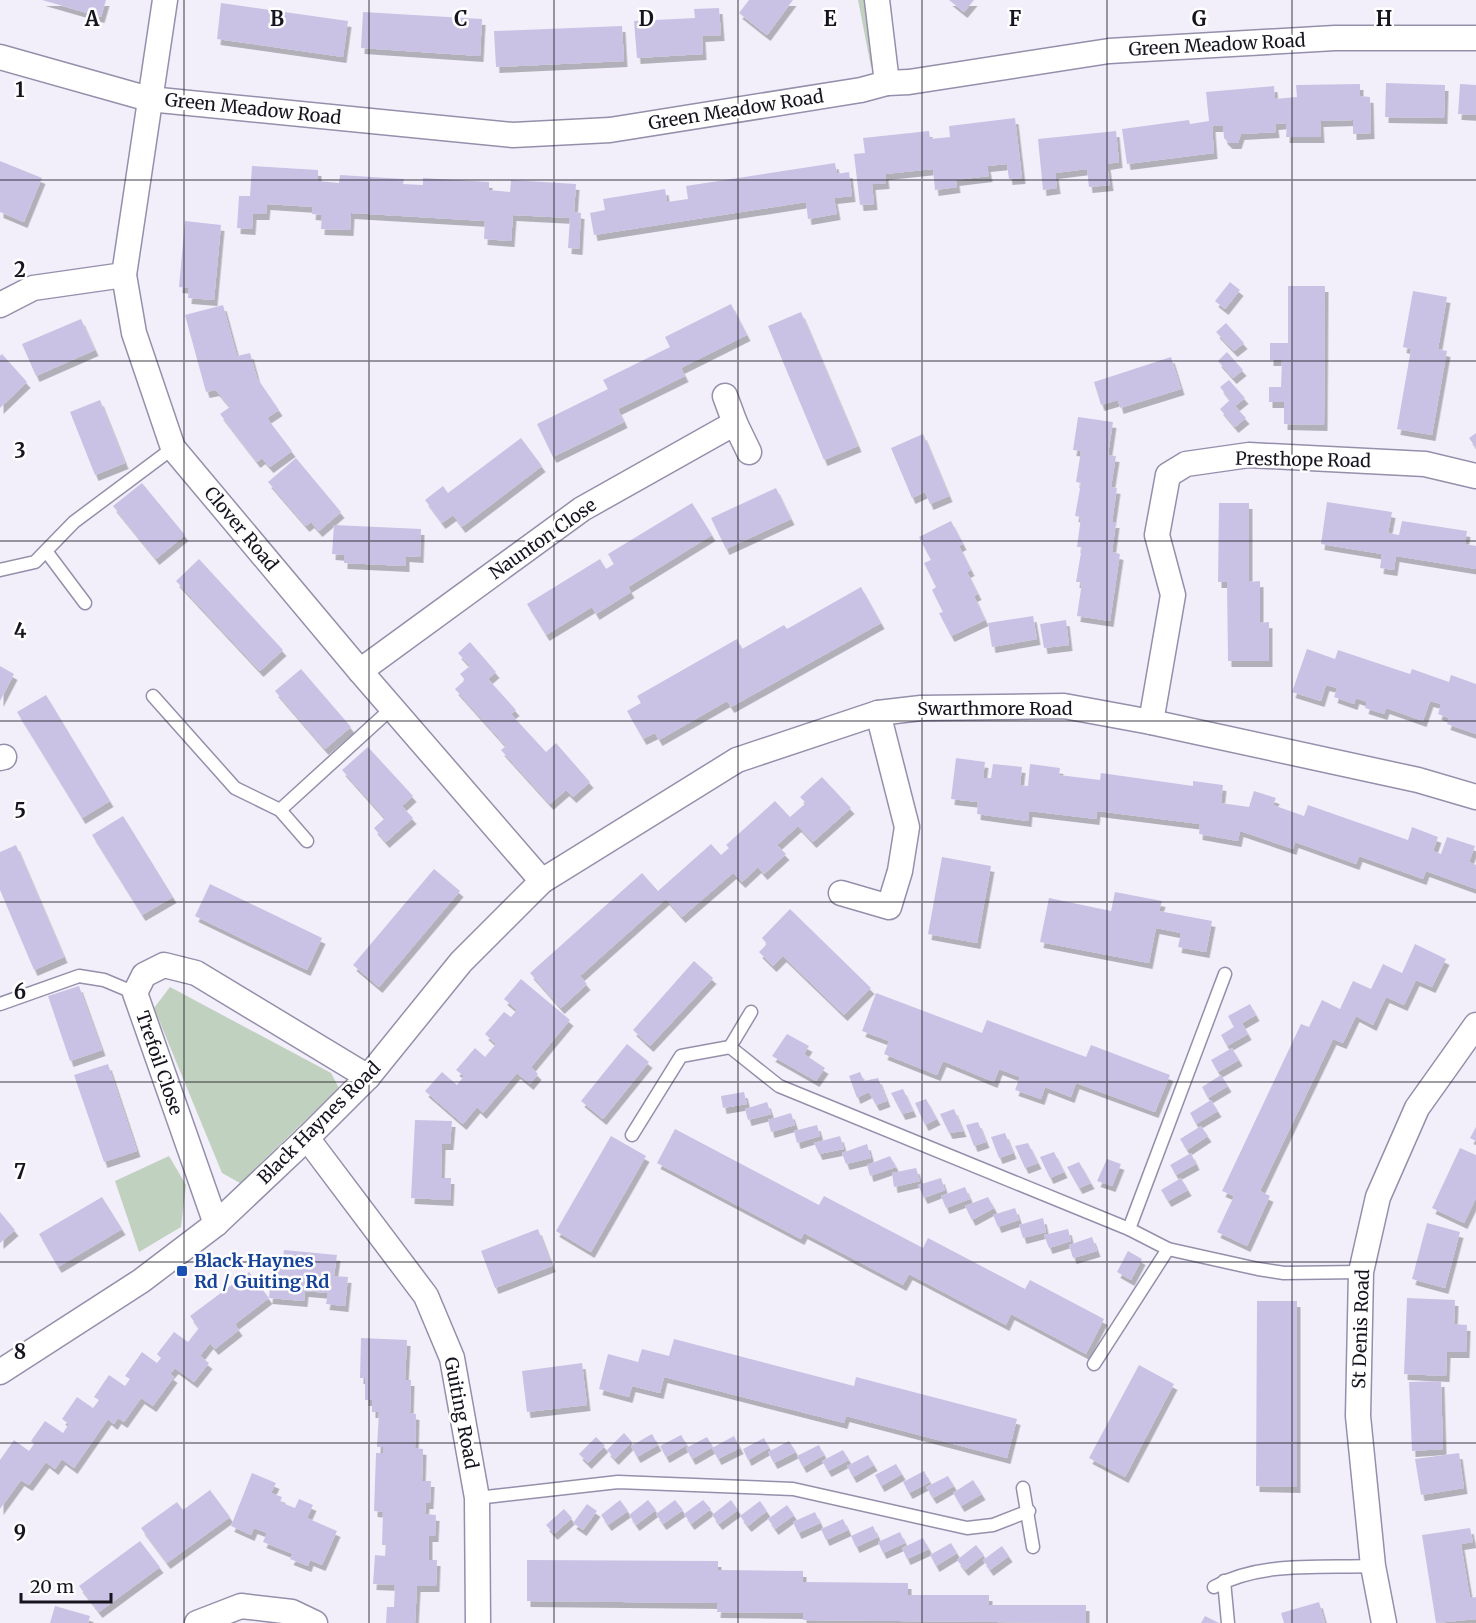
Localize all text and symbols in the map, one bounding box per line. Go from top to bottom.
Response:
text: A [84,6,100,31]
text: B [270,6,284,31]
text: C [454,6,468,31]
text: D [638,6,654,31]
text: E [823,6,837,31]
text: F [1009,6,1022,31]
text: G [1192,6,1207,31]
text: H [1376,6,1392,31]
street label: Green Meadow Road [1128,28,1306,61]
text: 1 [15,77,25,102]
street label: Green Meadow Road [647,84,825,135]
street label: Green Meadow Road [164,88,342,129]
text: 2 [14,257,26,282]
text: 3 [14,438,26,463]
street label: Presthope Road [1235,447,1371,472]
street label: Clover Road [199,482,283,576]
street label: Naunton Close [485,493,601,584]
text: 4 [14,618,27,643]
street label: Swarthmore Road [917,697,1073,720]
text: 5 [14,798,26,823]
text: 6 [14,979,26,1004]
street label: Trefoil Close [131,1008,188,1118]
street label: Black Haynes Road [252,1056,385,1189]
text: 7 [14,1159,26,1184]
place label: Black Haynes Rd / Guiting Rd [194,1249,329,1293]
marker: Black Haynes Rd / Guiting Rd [175,1264,189,1278]
street label: St Denis Road [1347,1269,1374,1389]
text: 8 [14,1339,26,1364]
street label: Guiting Road [439,1355,484,1471]
text: 9 [14,1520,26,1545]
scale bar [21,1566,111,1604]
text: 20 m [30,1575,74,1598]

